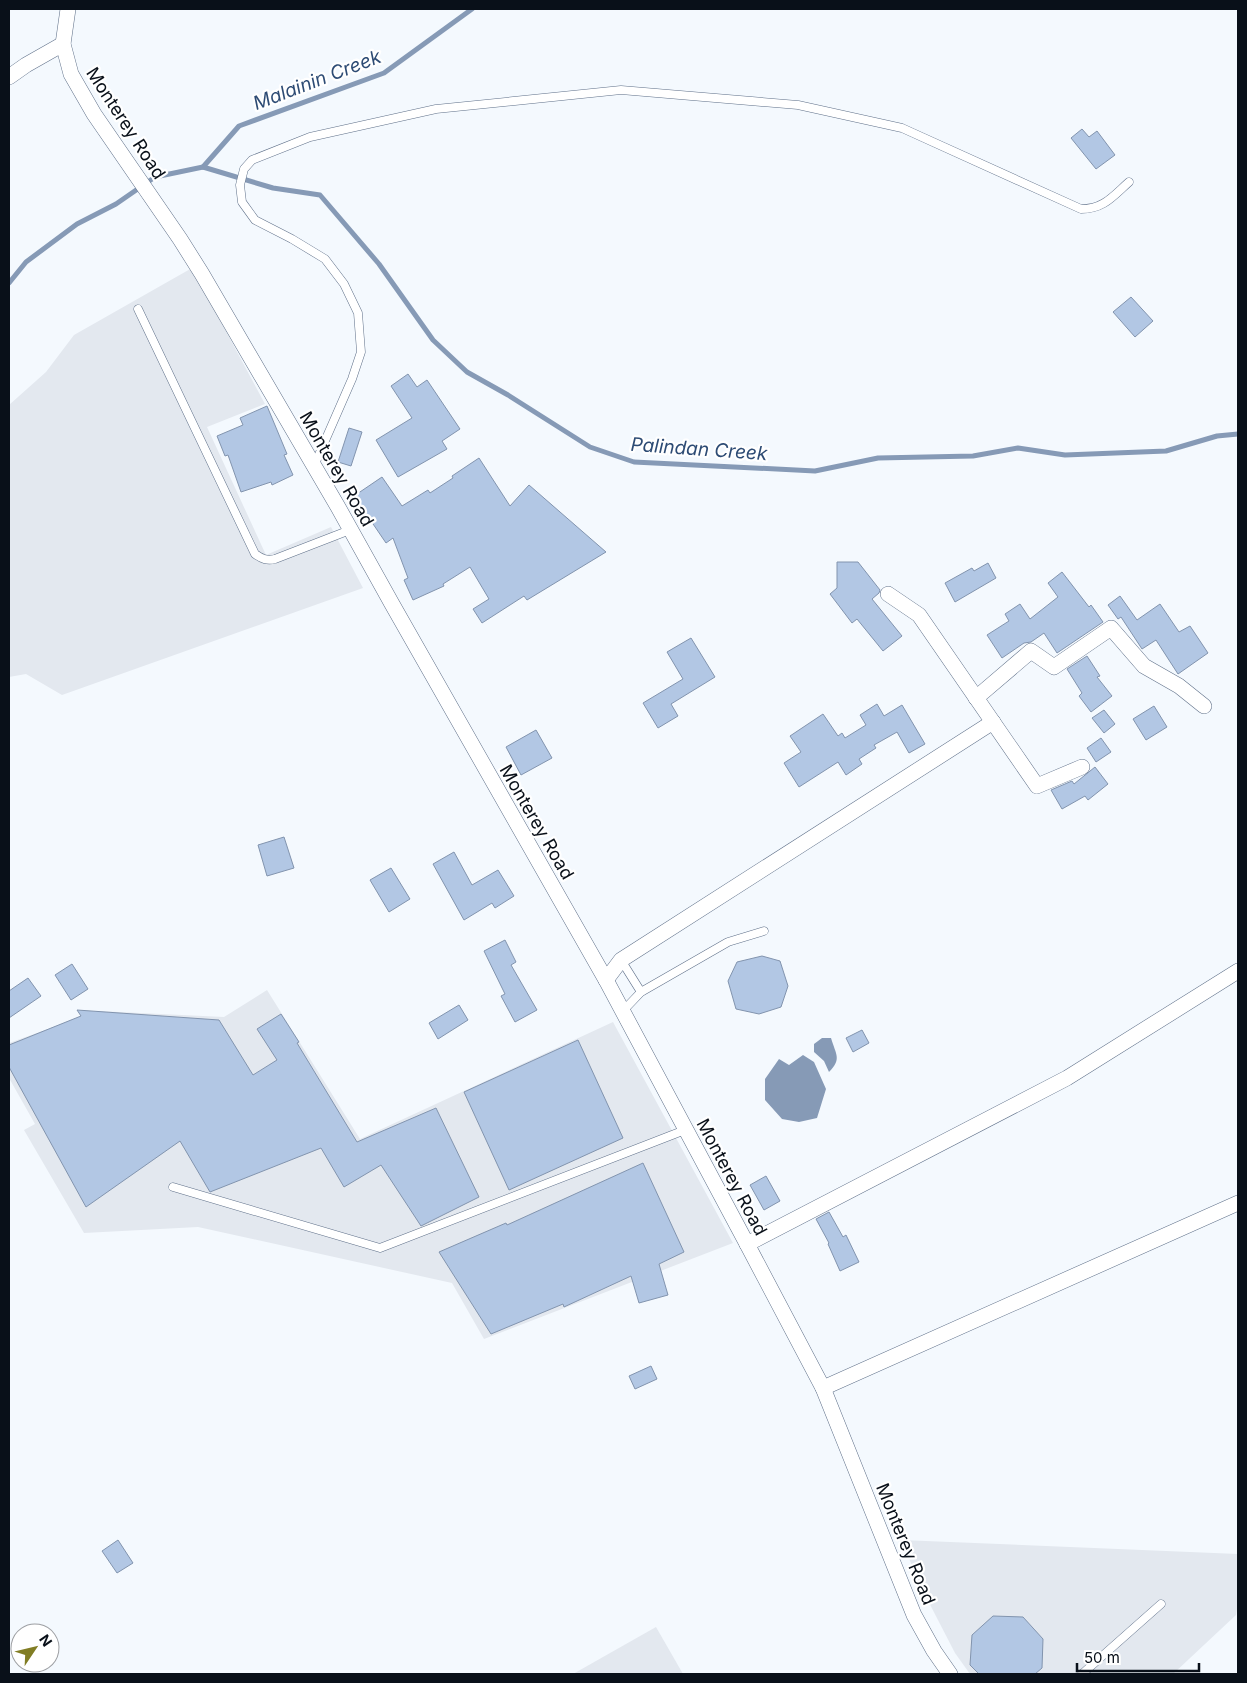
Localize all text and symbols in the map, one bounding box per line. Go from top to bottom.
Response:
water label: Malainin Creek [250,45,385,115]
street label: Monterey Road [82,63,170,183]
street label: Monterey Road [296,408,378,530]
water label: Palindan Creek [630,433,769,465]
street label: Monterey Road [496,761,578,883]
street label: Monterey Road [692,1115,772,1239]
street label: Monterey Road [872,1480,940,1608]
north arrow [10,1623,60,1673]
text: N [36,1631,56,1650]
scale bar [1077,1640,1200,1672]
text: 50 m [1084,1648,1120,1667]

